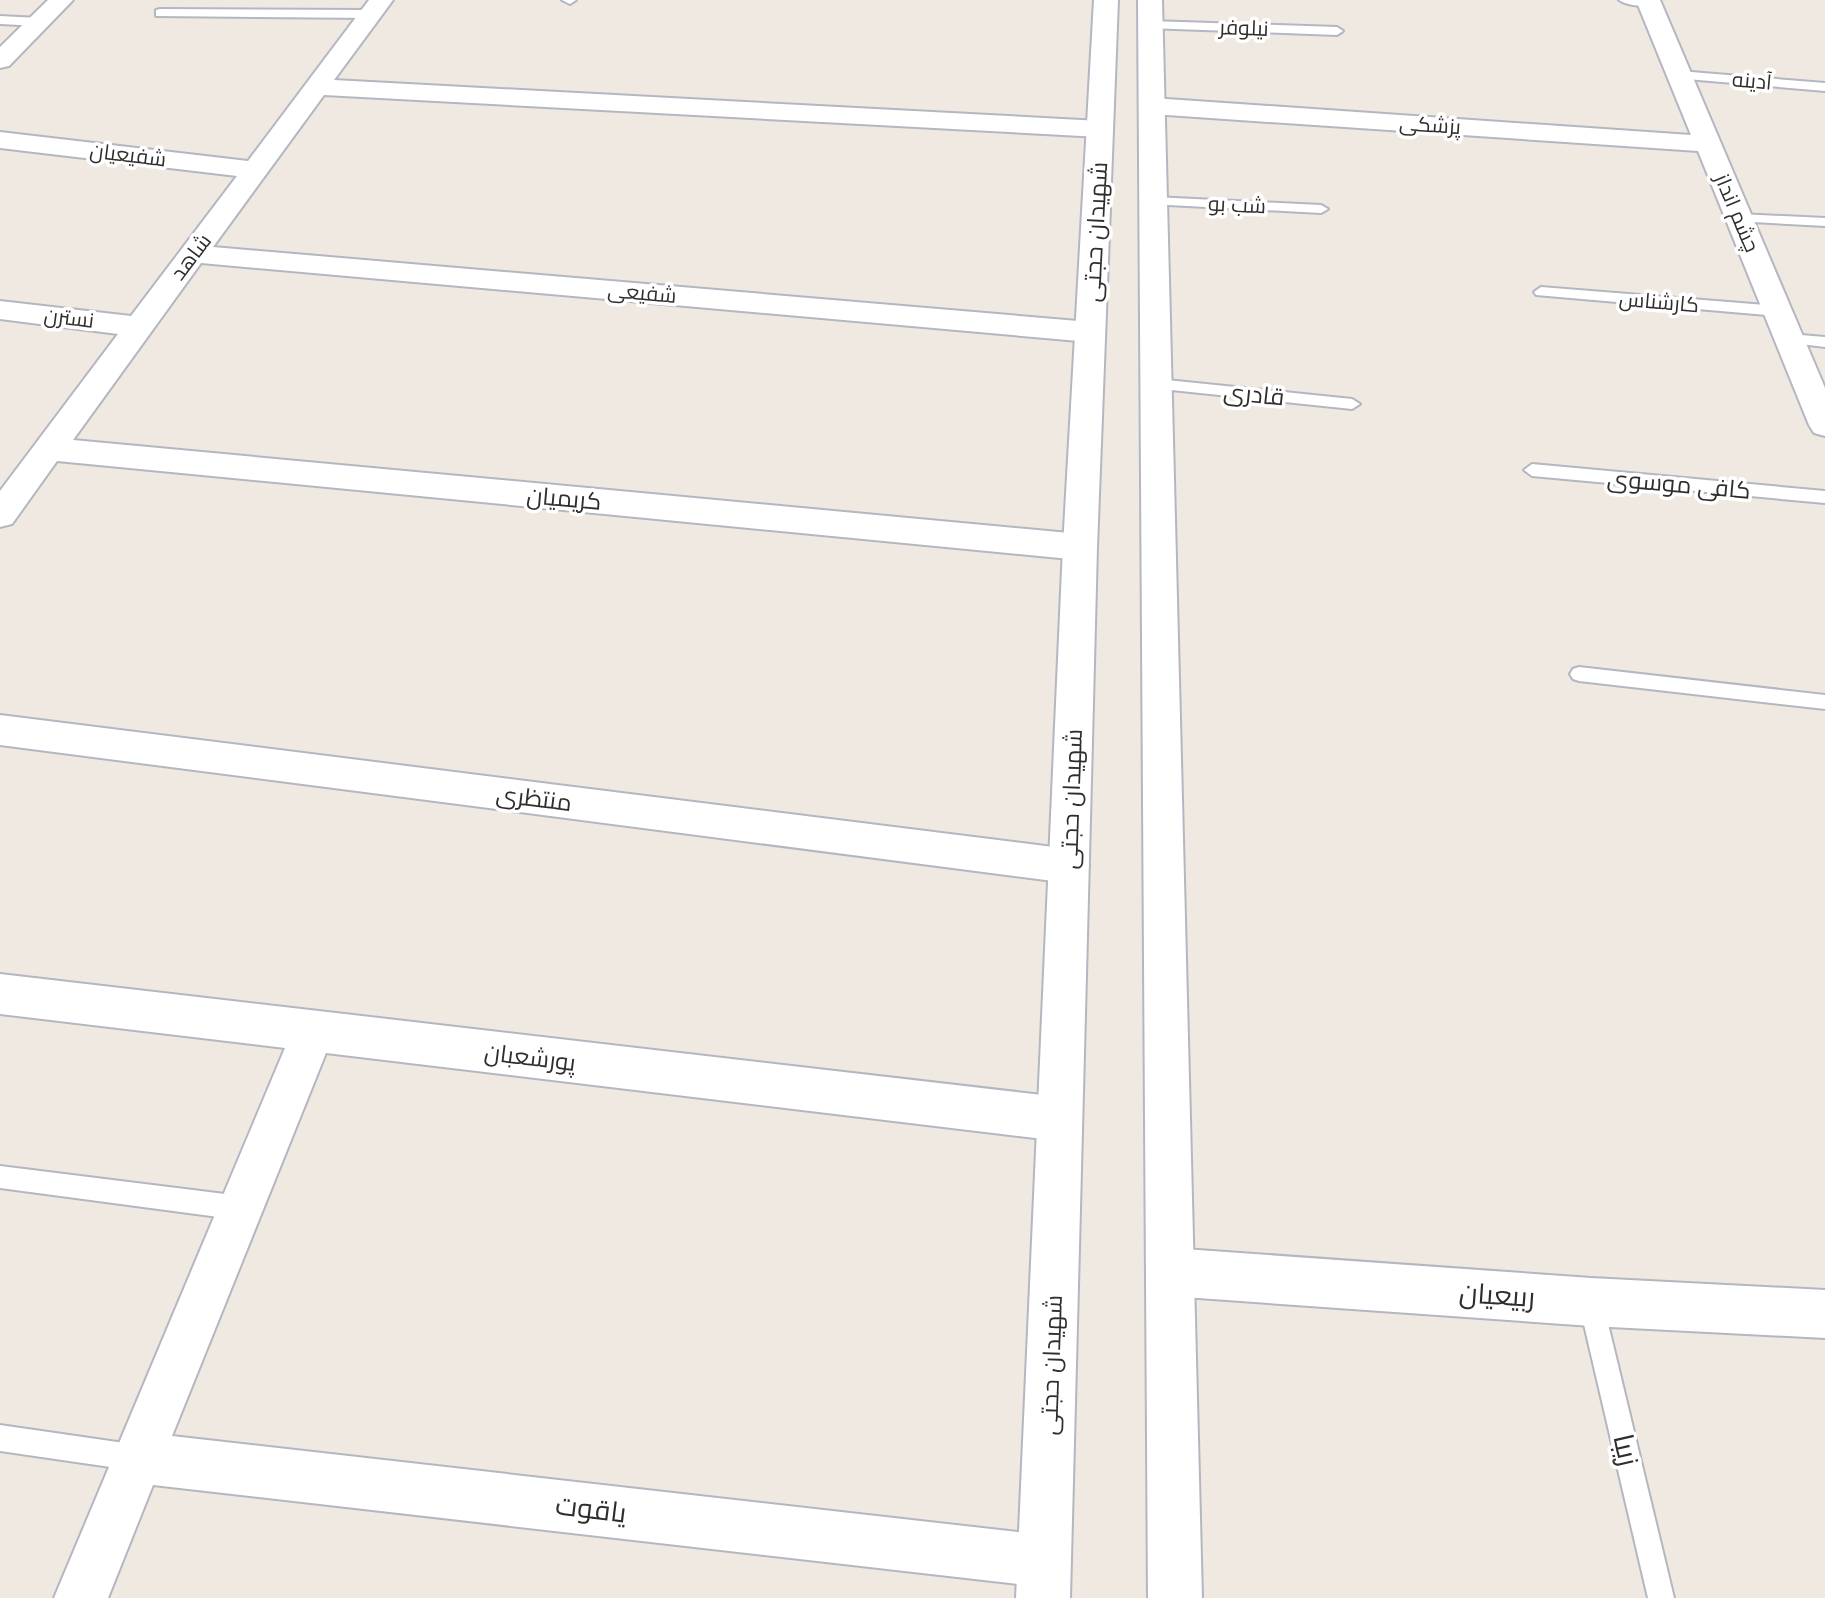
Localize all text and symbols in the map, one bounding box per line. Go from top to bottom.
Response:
street label: نیلوفر [1218,13,1269,43]
street label: آدینه [1731,65,1773,97]
street label: پزشکی [1398,109,1462,141]
street label: شفیعیان [88,136,168,174]
street label: شهیدان حجتی [1076,161,1114,303]
street label: چشم انداز [1708,168,1766,257]
street label: شب بو [1207,190,1267,220]
street label: شاهد [164,228,218,286]
street label: شفیعی [606,276,678,310]
street label: کارشناس [1618,285,1700,319]
street label: نسترن [42,301,96,335]
street label: قادری [1222,375,1286,413]
street label: کافی موسوی [1606,462,1752,506]
street label: کریمیان [525,479,603,517]
street label: شهیدان حجتی [1053,728,1089,870]
street label: منتظری [494,778,574,818]
street label: پورشعبان [482,1036,578,1079]
street label: ربیعیان [1458,1274,1536,1316]
street label: شهیدان حجتی [1033,1294,1069,1436]
street label: زیبا [1604,1431,1648,1469]
street label: یاقوت [553,1486,629,1532]

